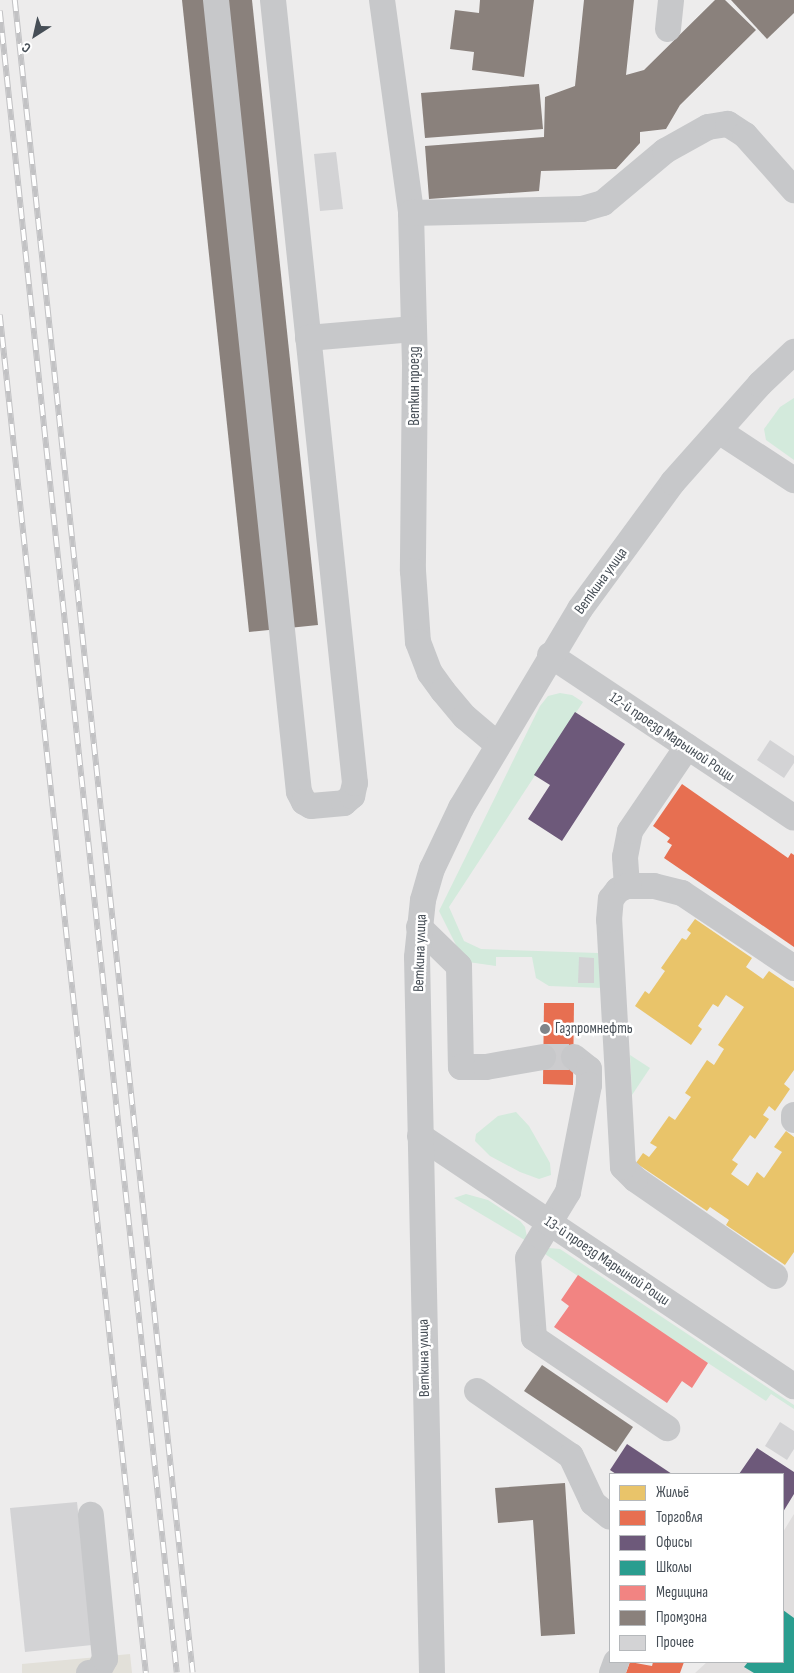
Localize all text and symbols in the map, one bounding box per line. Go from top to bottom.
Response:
north arrow [10,10,60,60]
text: С [18,39,34,57]
street label: Веткин проезд [406,346,424,426]
street label: Веткина улица [571,544,631,618]
street label: 12-й проезд Марьиной Рощи [606,688,738,786]
street label: Веткина улица [410,914,430,992]
place label: Газпромнефть [555,1020,633,1038]
marker: Газпромнефть [539,1023,551,1035]
street label: 13-й проезд Марьиной Рощи [541,1212,673,1310]
street label: Веткина улица [414,1319,434,1397]
legend [609,1473,784,1663]
text: Жильё [656,1483,689,1502]
text: Торговля [656,1508,703,1527]
text: Офисы [656,1533,692,1552]
text: Школы [656,1558,692,1577]
text: Медицина [656,1583,708,1602]
text: Промзона [656,1608,707,1627]
text: Прочее [656,1633,694,1652]

